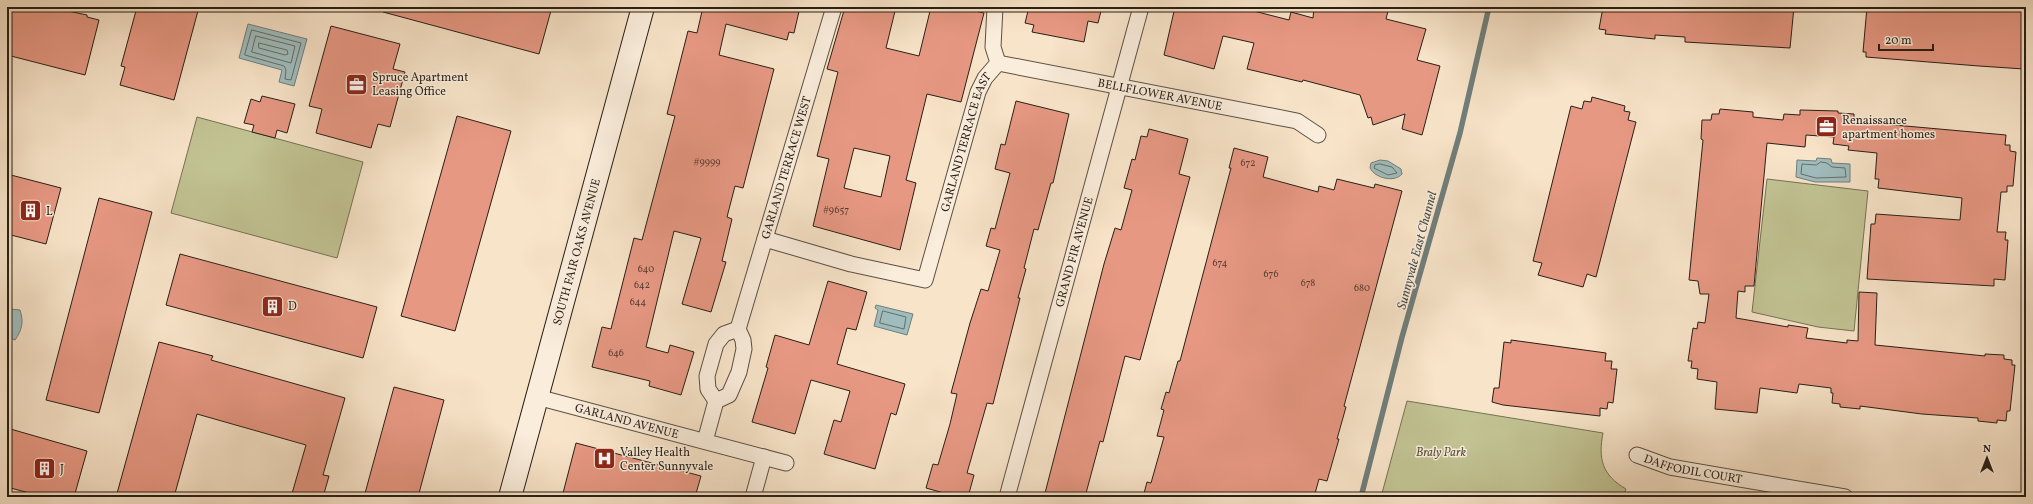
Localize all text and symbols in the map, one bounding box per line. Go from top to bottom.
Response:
scale bar [1879,26,1933,52]
text: 20 m [1885,33,1912,49]
place label: Spruce Apartment Leasing Office [372,70,469,100]
street label: GARLAND TERRACE EAST [938,70,995,214]
office icon: Spruce Apartment Leasing Office [344,71,370,97]
street label: BELLFLOWER AVENUE [1096,76,1223,115]
street label: GARLAND TERRACE WEST [758,95,816,241]
place label: Renaissance apartment homes [1842,113,1935,143]
office icon: Renaissance apartment homes [1814,114,1840,140]
house number: #9999 [694,155,720,169]
house number: 672 [1240,156,1256,170]
street label: SOUTH FAIR OAKS AVENUE [550,177,605,327]
water label: Sunnyvale East Channel [1394,189,1443,312]
street label: GRAND FIR AVENUE [1052,195,1098,309]
building icon: L [18,198,44,224]
house number: #9657 [823,203,849,217]
place label: L [46,204,53,220]
house number: 674 [1213,256,1227,270]
house number: 640 [638,262,654,276]
house number: 676 [1264,267,1278,281]
house number: 678 [1301,276,1315,290]
house number: 642 [634,278,650,292]
house number: 680 [1354,281,1370,295]
building icon: D [259,293,285,319]
house number: 644 [630,295,646,309]
place label: D [288,299,297,315]
house number: 646 [608,346,624,360]
street label: GARLAND AVENUE [573,400,680,443]
north arrow [1967,438,2007,478]
text: N [1983,442,1991,457]
place label: Valley Health Center Sunnyvale [620,445,714,475]
park label: Braly Park [1416,445,1467,461]
hospital icon: Valley Health Center Sunnyvale [592,446,618,472]
street label: DAFFODIL COURT [1641,451,1743,488]
building icon: J [32,456,58,482]
place label: J [60,462,64,478]

